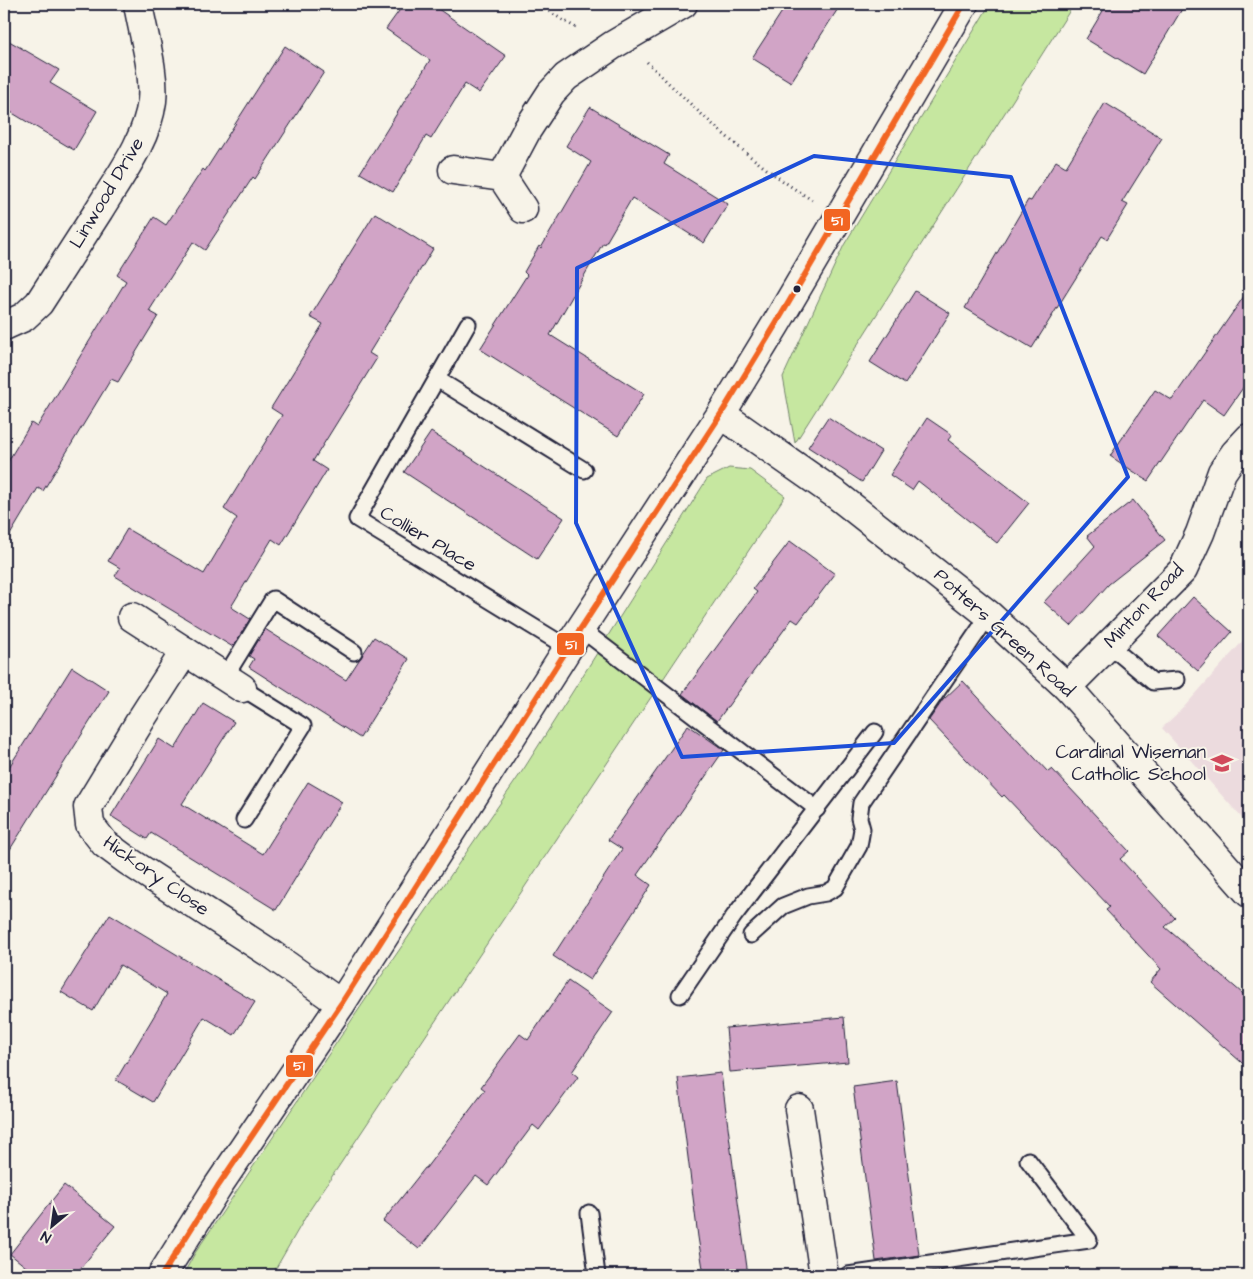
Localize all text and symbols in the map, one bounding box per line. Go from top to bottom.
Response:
street label: Linwood Drive [63,132,151,254]
line badge: 51 [823,208,851,232]
text: 51 [831,211,843,231]
unlabelled marker [792,284,802,294]
street label: Collier Place [375,500,481,578]
street label: Minton Road [1098,557,1191,654]
street label: Potters Green Road [928,562,1080,704]
line badge: 51 [556,632,585,656]
text: 51 [565,635,577,655]
place label: Cardinal Wiseman Catholic School [1056,739,1206,788]
school or university icon: Cardinal Wiseman Catholic School [1209,750,1235,776]
street label: Hickory Close [97,829,215,924]
line badge: 51 [285,1054,314,1078]
text: 51 [293,1056,305,1076]
north arrow [28,1202,78,1252]
text: N [37,1226,55,1247]

